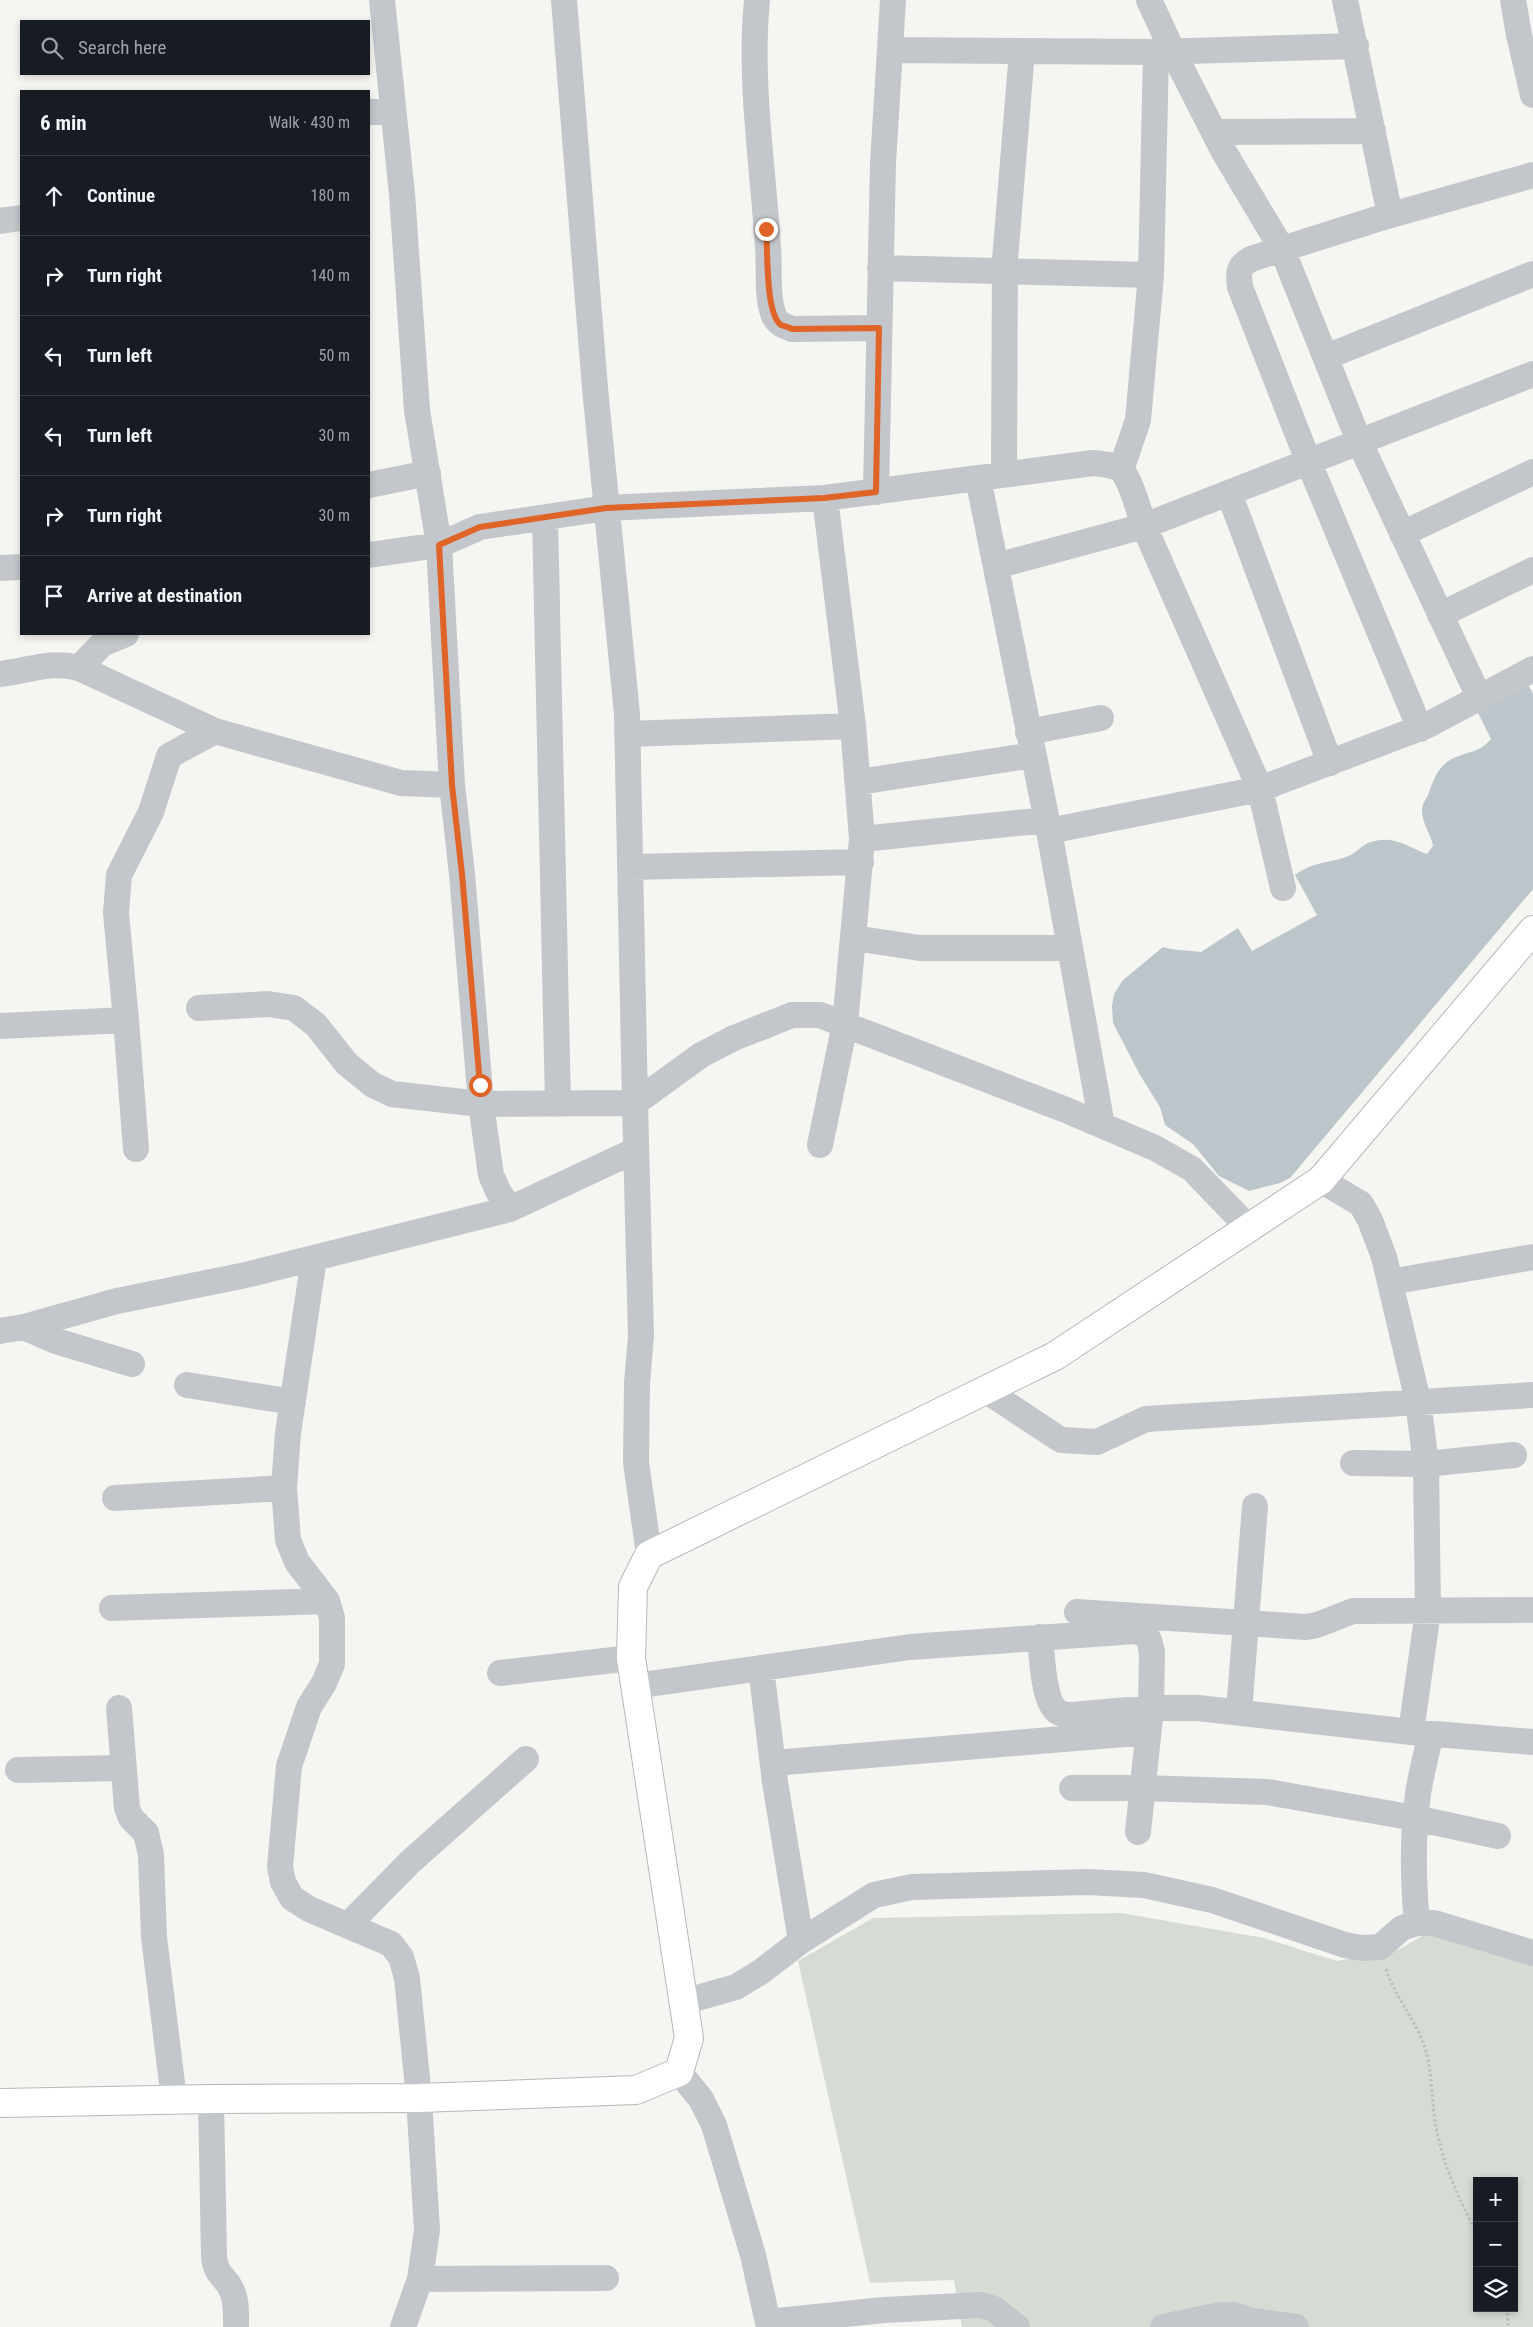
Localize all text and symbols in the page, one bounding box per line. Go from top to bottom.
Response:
search box [20,20,370,75]
icon: search [38,34,66,62]
text: Search here [78,36,166,59]
text: 6 min [40,111,87,135]
text: Walk · 430 m [269,113,350,132]
icon: ahead [40,182,68,210]
text: Continue [87,184,155,207]
text: 180 m [311,186,350,205]
route end [755,218,778,241]
icon: right [40,262,68,290]
text: Turn right [87,264,162,287]
text: 140 m [311,266,350,285]
icon: left [40,342,68,370]
text: Turn left [87,344,152,367]
text: 50 m [318,346,350,365]
icon: left [40,422,68,450]
text: Turn left [87,424,152,447]
text: 30 m [318,426,350,445]
icon: right [40,502,68,530]
text: Turn right [87,504,162,527]
text: 30 m [318,506,350,525]
icon: arrive [40,582,68,610]
text: Arrive at destination [87,584,242,607]
route start [469,1074,492,1097]
map controls [1473,2177,1518,2312]
button: + [1473,2177,1518,2222]
button: − [1473,2222,1518,2267]
button: layers [1473,2267,1518,2312]

